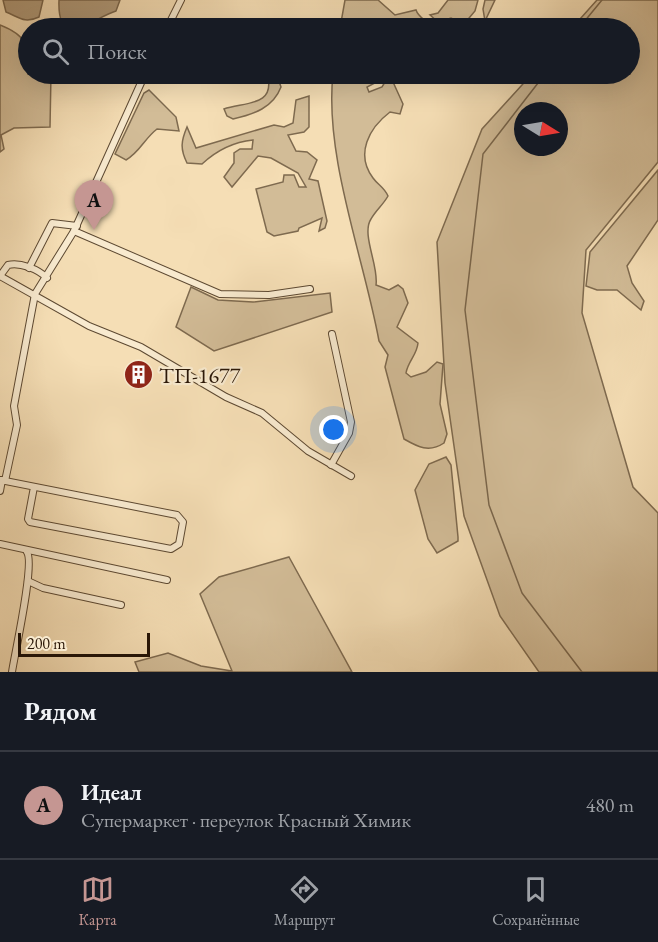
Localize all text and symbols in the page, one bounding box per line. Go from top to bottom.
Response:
search box [18,18,640,84]
icon: search [39,35,72,68]
text: Поиск [87,37,147,66]
north arrow [514,102,568,156]
pin: A [74,180,113,230]
building icon: ТП-1677 [122,359,154,391]
place label: ТП-1677 [159,361,241,390]
your location [319,415,348,444]
scale bar [18,630,150,658]
text: 200 m [27,633,66,654]
text: Рядом [24,694,97,728]
text: Идеал [81,778,142,807]
text: A [36,792,51,818]
text: 480 m [586,792,634,818]
text: Супермаркет · переулок Красный Химик [81,807,411,833]
tab: Карта [79,873,117,930]
tab: Маршрут [274,873,335,930]
tab: Сохранённые [492,873,579,930]

